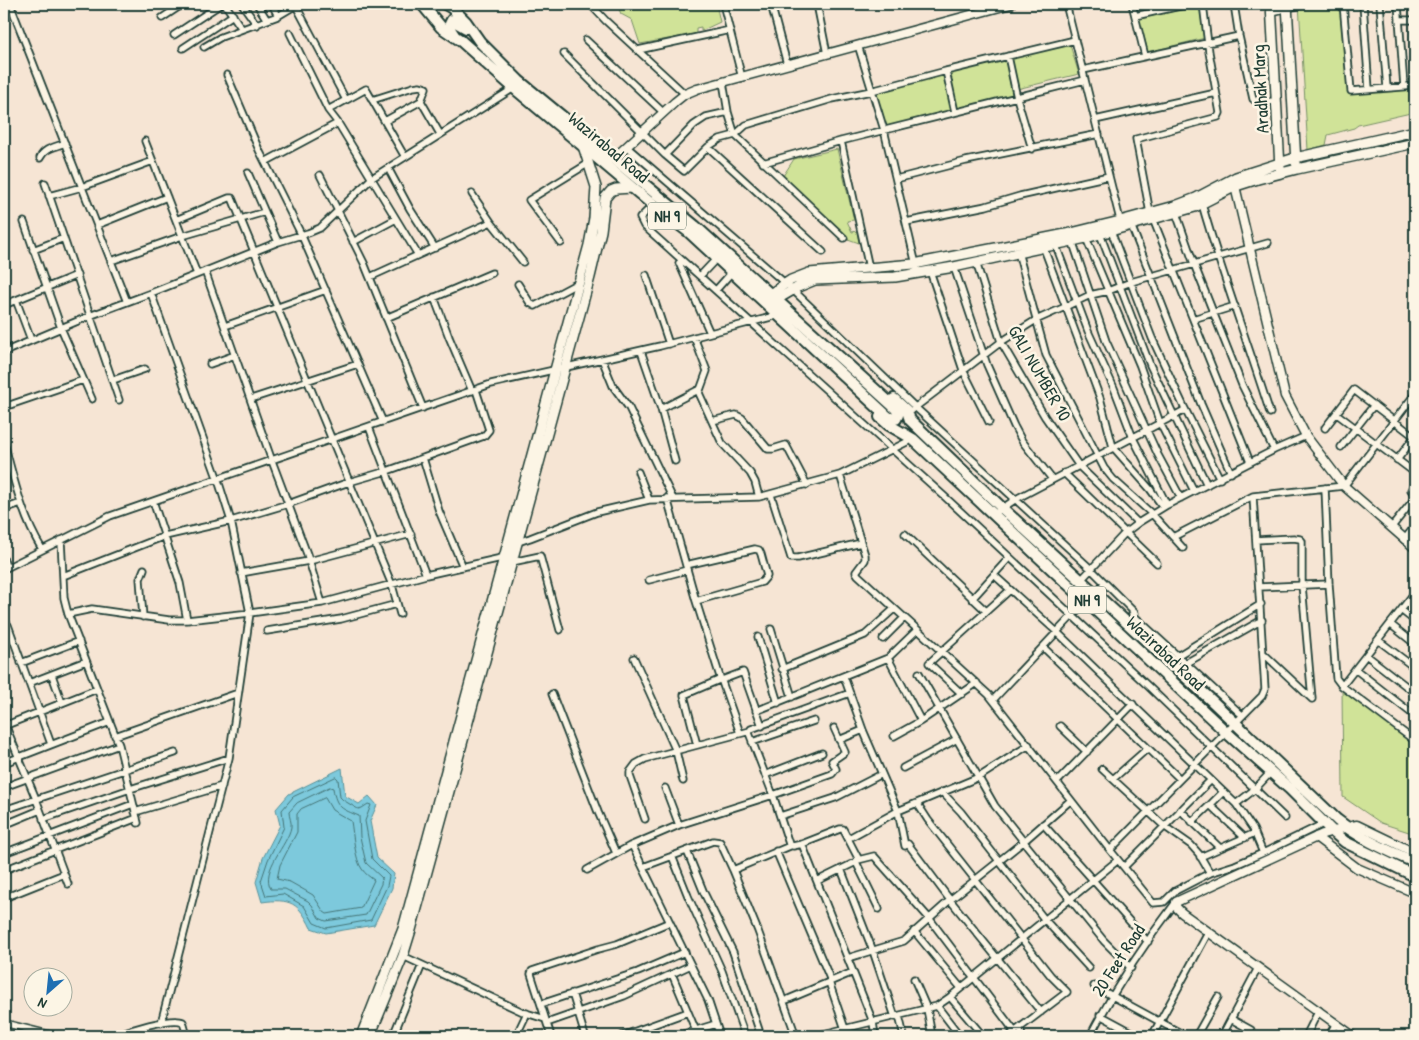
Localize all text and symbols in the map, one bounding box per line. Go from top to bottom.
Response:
street label: Aradhak Marg [1245,44,1275,134]
street label: Wazirabad Road [563,106,655,188]
road number: NH 9 [648,202,686,230]
street label: GALI NUMBER 10 [1003,321,1077,425]
road number: NH 9 [1068,586,1106,614]
street label: Wazirabad Road [1121,610,1211,696]
street label: 20 Feet Road [1085,919,1151,1001]
north arrow [22,968,72,1018]
text: N [34,994,50,1014]

